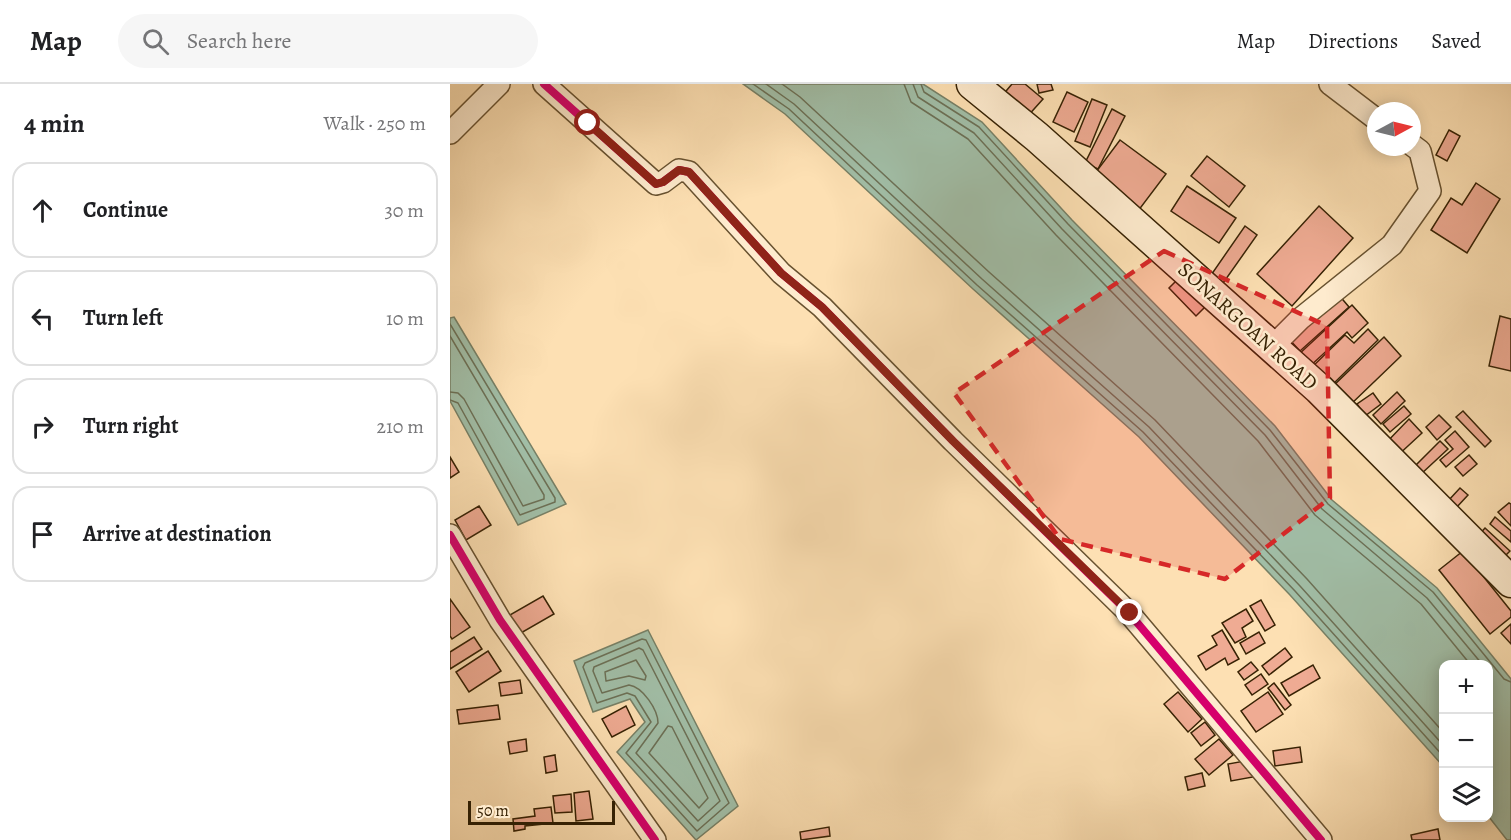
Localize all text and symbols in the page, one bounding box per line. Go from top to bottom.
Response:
search box [118,14,538,68]
text: Map [30,22,82,60]
icon: search [139,25,172,58]
text: Search here [187,26,291,56]
text: Map [1237,27,1275,55]
text: Directions [1308,27,1398,55]
text: Saved [1431,27,1481,55]
north arrow [1367,102,1421,156]
text: 4 min [24,106,85,141]
route start [574,109,600,135]
text: Walk · 250 m [324,110,426,137]
icon: ahead [26,194,59,227]
text: Continue [83,195,168,225]
text: 30 m [384,197,424,224]
street label: SONARGOAN ROAD [1172,256,1324,396]
icon: left [26,302,59,335]
text: Turn left [83,303,163,333]
text: 10 m [386,305,424,332]
icon: right [26,410,59,443]
text: Turn right [83,411,179,441]
text: 210 m [376,413,424,440]
icon: arrive [26,518,59,551]
text: Arrive at destination [83,519,272,549]
route end [1116,599,1142,625]
map controls [1439,660,1493,822]
button: + [1439,660,1493,714]
button: − [1439,714,1493,768]
button: layers [1439,768,1493,822]
scale bar [468,798,615,826]
text: 50 m [477,800,509,822]

